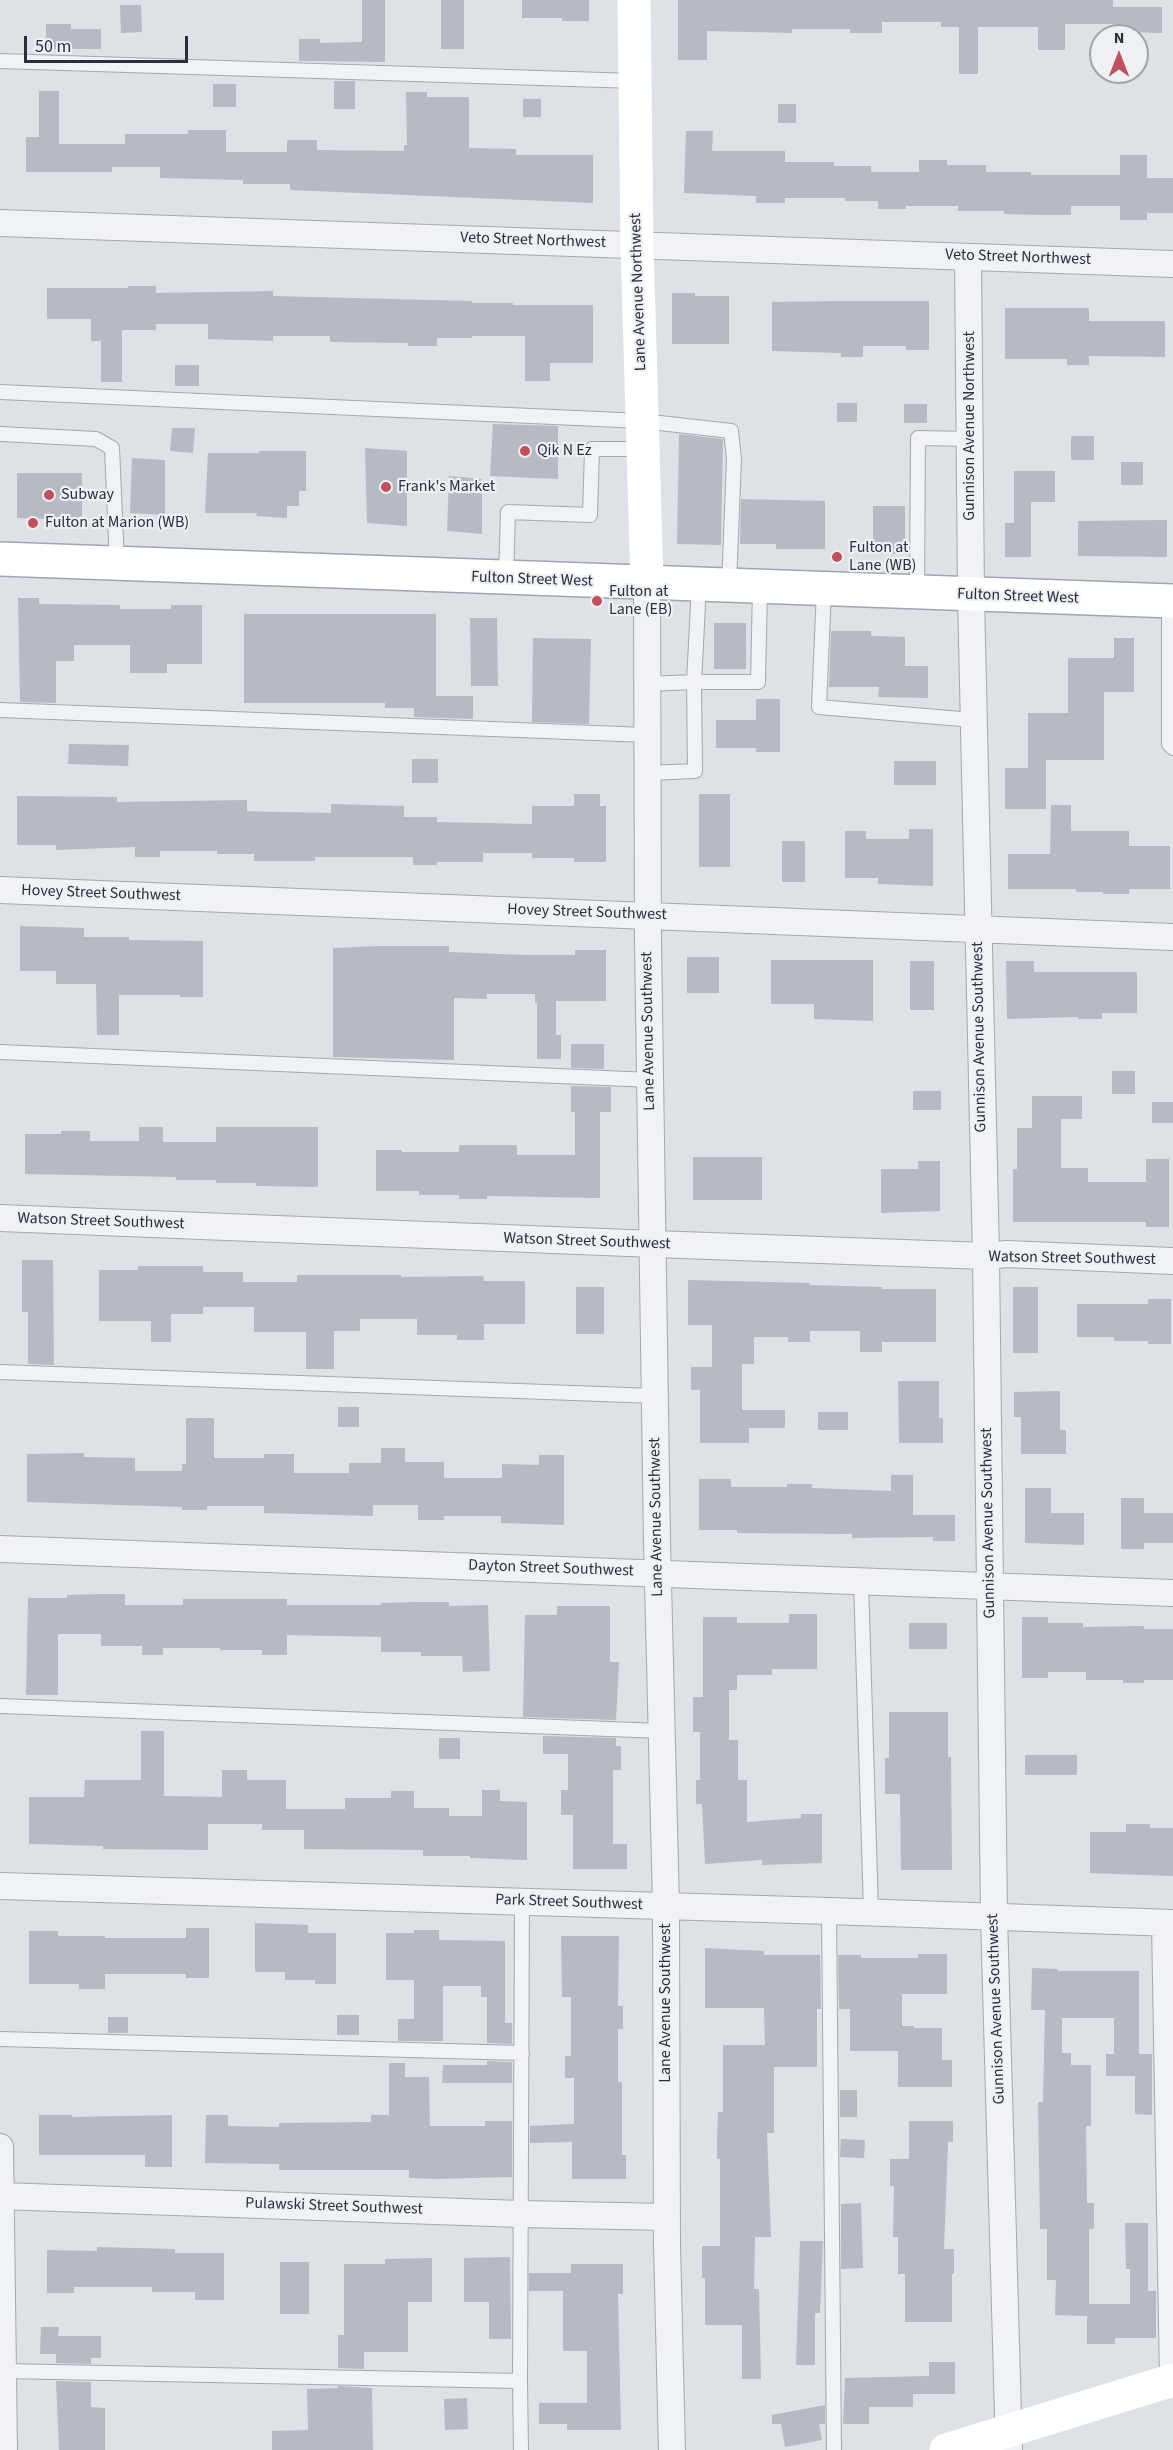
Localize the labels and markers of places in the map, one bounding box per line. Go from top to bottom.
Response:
place label: Qik N Ez [537,441,591,461]
marker: Qik N Ez [518,444,532,458]
place label: Frank's Market [398,477,495,497]
marker: Frank's Market [379,480,393,494]
place label: Subway [61,485,114,505]
marker: Subway [42,488,56,502]
place label: Fulton at Marion (WB) [45,513,189,533]
marker: Fulton at Marion (WB) [26,516,40,530]
place label: Fulton at Lane (WB) [849,538,916,576]
marker: Fulton at Lane (WB) [830,550,844,564]
place label: Fulton at Lane (EB) [609,582,672,620]
marker: Fulton at Lane (EB) [590,594,604,608]

